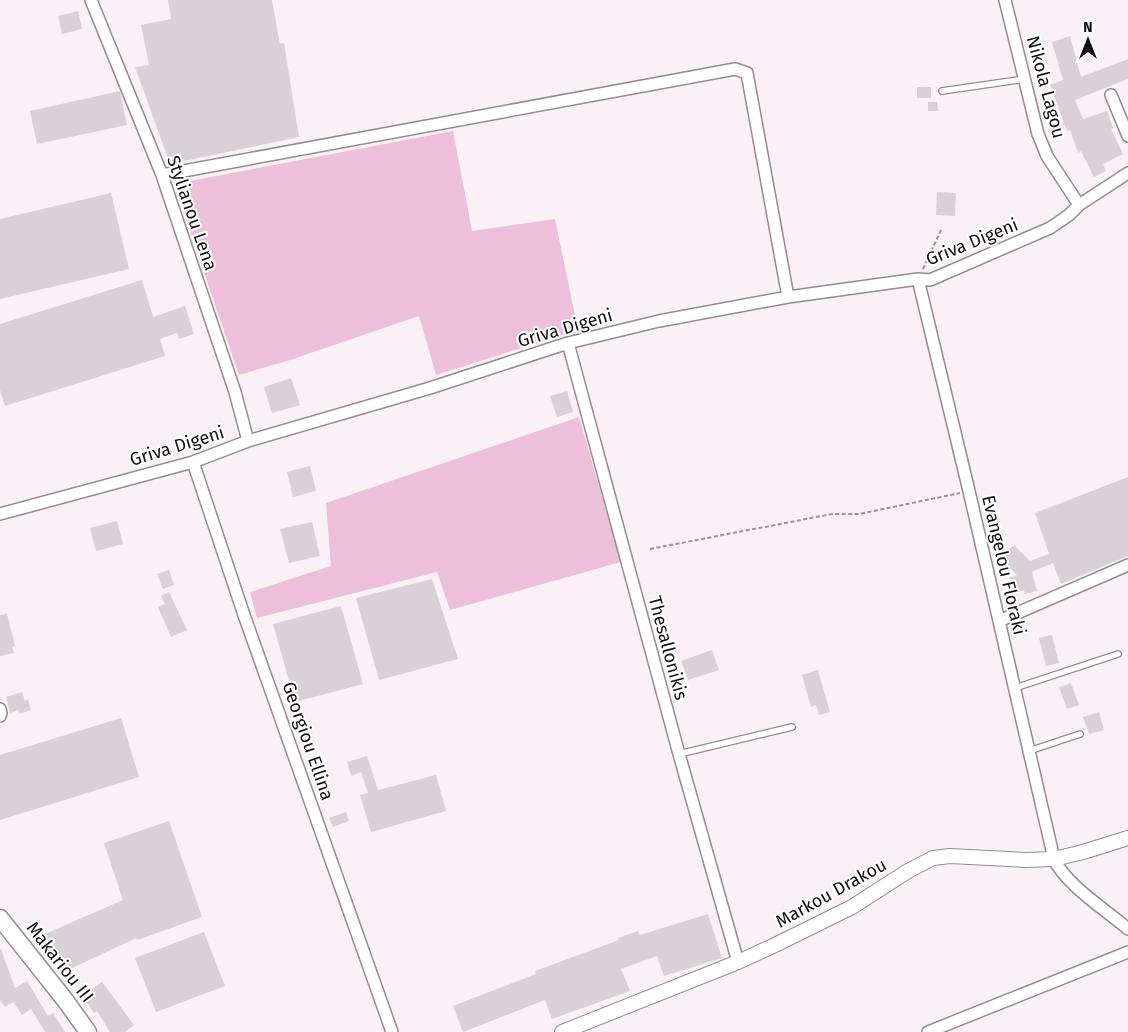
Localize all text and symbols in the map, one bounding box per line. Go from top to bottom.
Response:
north arrow [1063,15,1113,65]
text: N [1083,19,1093,36]
street label: Nikola Lagou [1022,33,1070,141]
street label: Stylianou Lena [162,153,222,273]
street label: Griva Digeni [923,214,1021,270]
street label: Griva Digeni [515,304,615,352]
street label: Griva Digeni [127,421,227,471]
street label: Evangelou Floraki [977,493,1031,637]
street label: Thesallonikis [644,594,692,702]
street label: Georgiou Ellina [277,679,339,803]
street label: Markou Drakou [772,853,890,933]
street label: Makariou III [22,917,98,1007]

